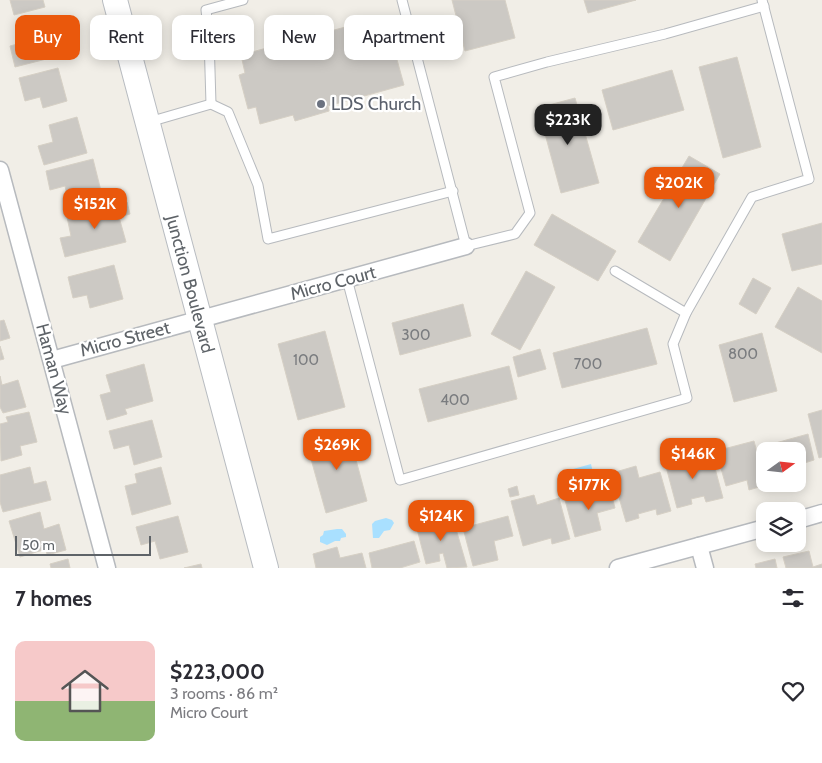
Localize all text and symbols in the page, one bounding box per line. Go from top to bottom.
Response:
chip: Buy [15,15,80,60]
chip: Rent [90,15,162,60]
chip: Filters [172,15,254,60]
chip: New [264,15,334,60]
chip: Apartment [344,15,463,60]
place label: LDS Church [331,93,421,115]
marker: LDS Church [315,98,327,110]
pin: $223K [533,104,603,146]
text: $223K [546,110,590,129]
pin: $202K [644,166,714,209]
text: $202K [655,173,703,192]
pin: $152K [60,188,130,230]
text: $152K [74,194,116,213]
street label: Junction Boulevard [161,212,219,356]
street label: Micro Court [288,261,378,305]
street label: Micro Street [78,316,172,362]
street label: Haman Way [31,321,77,417]
house number: 300 [401,326,431,344]
house number: 800 [728,345,758,363]
house number: 100 [293,351,319,369]
house number: 700 [574,355,602,373]
house number: 400 [440,391,470,409]
pin: $269K [302,428,372,471]
text: $269K [314,435,360,454]
pin: $146K [658,438,728,480]
north arrow [756,442,806,492]
map controls [756,442,806,552]
text: $146K [671,444,715,463]
pin: $177K [554,468,624,511]
text: $177K [568,475,610,494]
pin: $124K [406,500,476,542]
button: layers [756,502,806,552]
text: $124K [419,506,463,525]
scale bar [15,533,151,556]
text: 50 m [22,536,55,554]
icon: filters [779,584,807,612]
text: 7 homes [15,586,92,611]
text: $223,000 [170,659,265,684]
icon: home [55,661,115,721]
icon: heart [779,677,807,705]
text: 3 rooms · 86 m² [170,684,278,703]
text: Micro Court [170,703,248,722]

